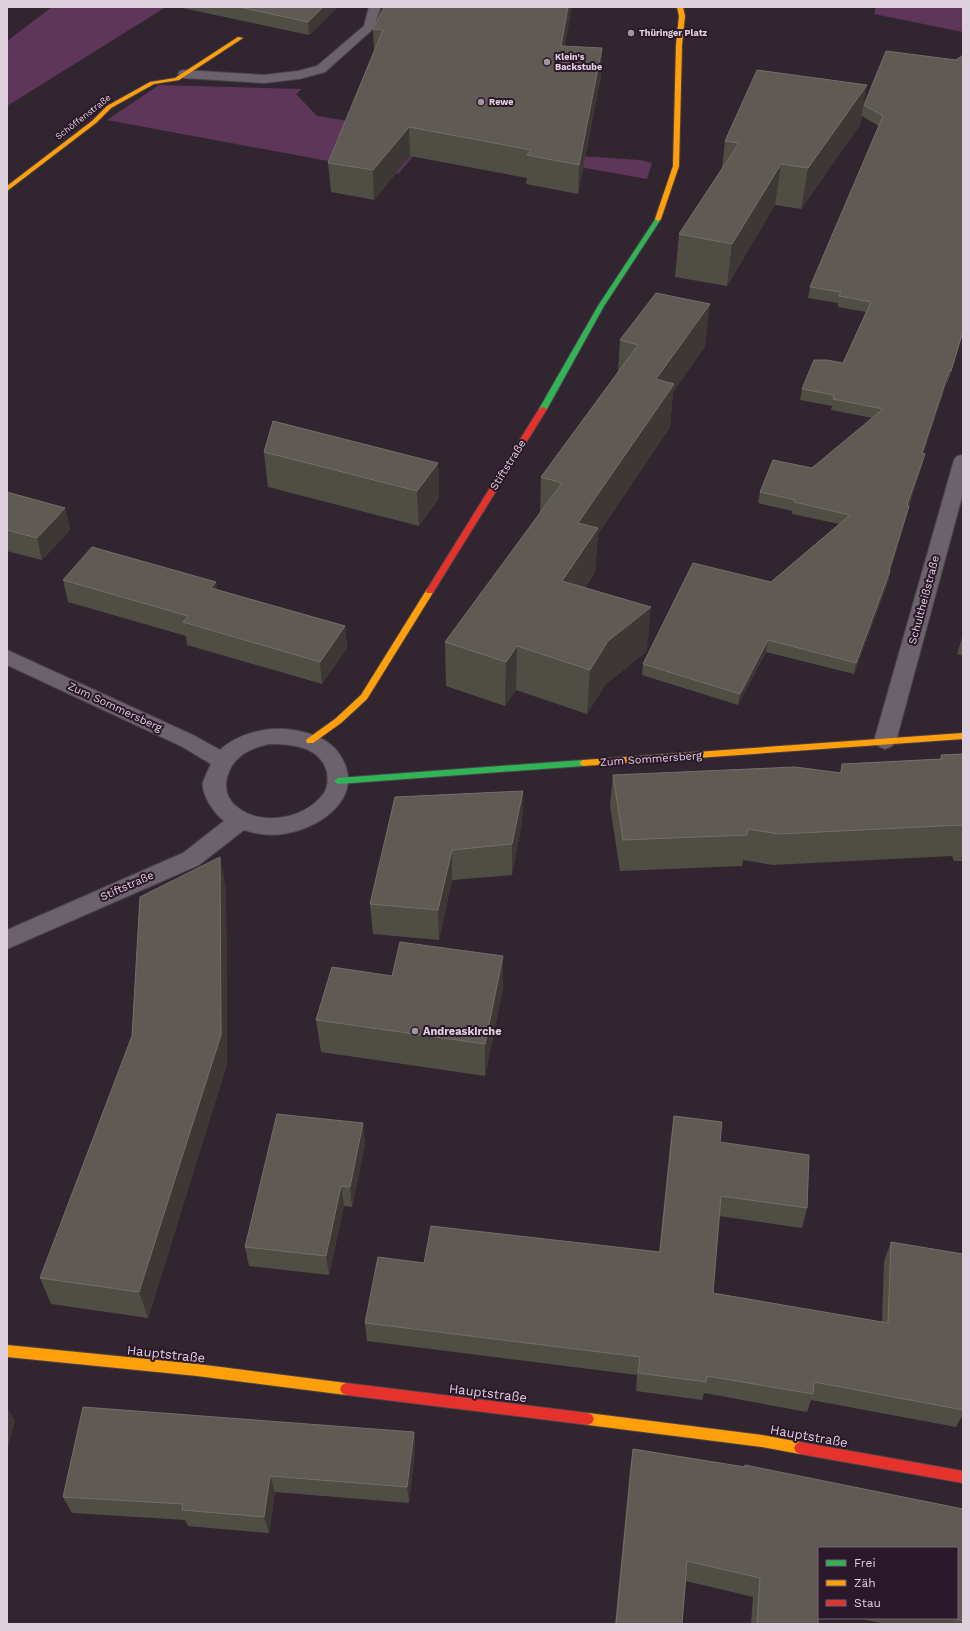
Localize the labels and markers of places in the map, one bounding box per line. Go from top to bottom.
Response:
marker: Thüringer Platz [626,28,636,38]
place label: Thüringer Platz [639,28,708,38]
place label: Klein's Backstube [555,52,602,72]
marker: Klein's Backstube [542,57,552,67]
marker: Rewe [476,97,486,107]
place label: Rewe [489,97,513,107]
place label: Andreaskirche [423,1025,502,1038]
marker: Andreaskirche [410,1026,420,1036]

